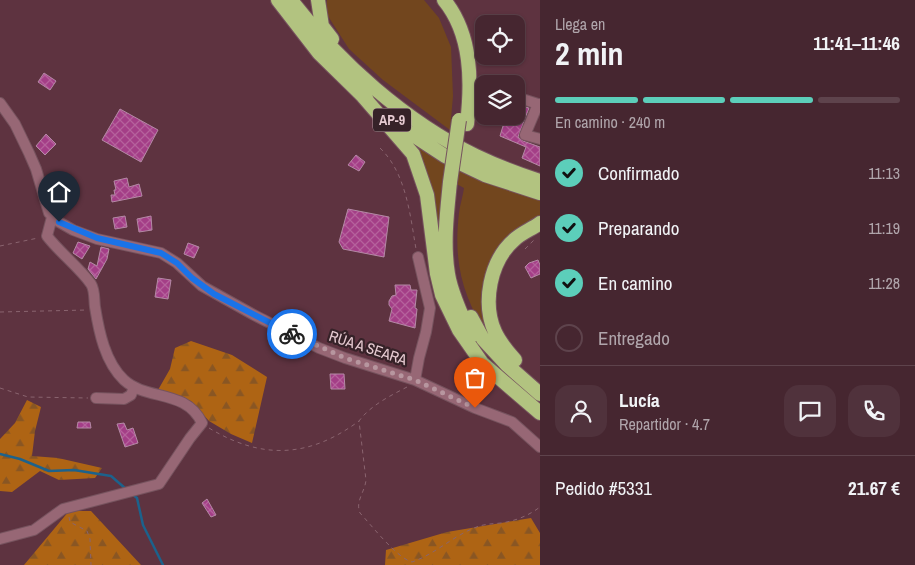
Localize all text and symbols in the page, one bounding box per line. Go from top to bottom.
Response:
text: Llega en [555,13,605,35]
map controls [475,15,525,125]
button: locate [475,15,525,65]
text: 11:41–11:46 [813,30,900,56]
text: 2 min [555,32,624,75]
button: layers [475,75,525,125]
road number: AP-9 [373,108,411,132]
text: En camino · 240 m [555,111,665,133]
icon: check [555,159,583,187]
text: Confirmado [598,160,679,186]
text: 11:13 [868,162,900,184]
pin [38,171,80,222]
icon: home [45,178,73,206]
icon: check [555,214,583,242]
text: Preparando [598,215,679,241]
text: 11:19 [868,217,900,239]
icon: check [555,269,583,297]
text: En camino [598,270,672,296]
text: 11:28 [868,272,900,294]
courier [267,309,317,359]
icon: bike [278,320,306,348]
street label: RÚA A SEARA [327,325,411,370]
text: Entregado [598,325,670,351]
pin [454,357,496,408]
icon: bag [461,364,489,392]
button: person [555,385,607,437]
button: chat [784,385,836,437]
button: phone [848,385,900,437]
text: Lucía [619,387,660,413]
text: Repartidor · 4.7 [619,413,710,435]
text: Pedido #5331 [555,475,652,501]
text: 21.67 € [848,475,900,501]

